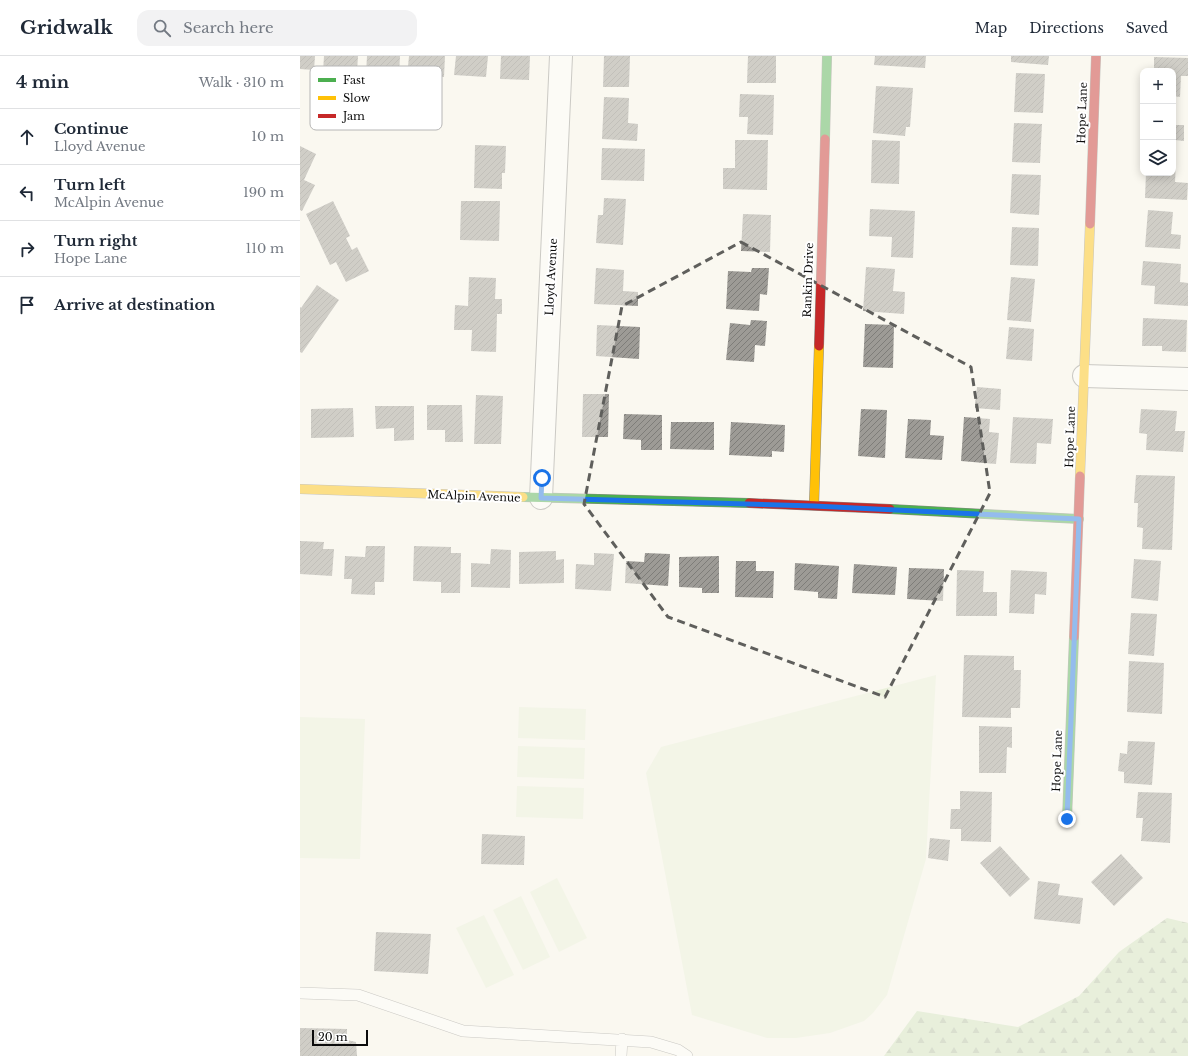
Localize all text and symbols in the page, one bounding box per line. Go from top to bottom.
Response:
search box [137,10,417,46]
text: Gridwalk [20,16,113,39]
icon: search [151,17,173,39]
text: Search here [183,18,274,37]
text: Map [975,19,1007,37]
text: Directions [1029,19,1104,37]
text: Saved [1126,19,1168,37]
legend [310,66,442,130]
map controls [1140,68,1176,176]
button: + [1140,68,1176,104]
text: 4 min [16,72,69,93]
text: Fast [343,73,366,87]
text: Walk · 310 m [199,74,284,91]
street label: Hope Lane [1074,82,1090,144]
text: Slow [343,91,371,105]
button: − [1140,104,1176,140]
text: Jam [341,109,365,123]
text: Continue [54,119,129,138]
icon: ahead [16,126,38,148]
text: 10 m [251,128,284,145]
text: Lloyd Avenue [54,138,145,155]
button: layers [1140,140,1176,176]
text: Turn left [54,175,125,194]
icon: left [16,182,38,204]
text: 190 m [243,184,284,201]
text: McAlpin Avenue [54,194,164,211]
text: Turn right [54,231,137,250]
icon: right [16,238,38,260]
street label: Lloyd Avenue [542,238,560,316]
text: 110 m [245,240,284,257]
street label: Rankin Drive [800,242,816,318]
text: Hope Lane [54,250,127,267]
icon: arrive [16,294,38,316]
text: Arrive at destination [54,295,215,314]
street label: Hope Lane [1062,406,1078,468]
route start [533,469,551,487]
street label: McAlpin Avenue [427,487,521,505]
street label: Hope Lane [1049,730,1065,792]
route end [1058,810,1076,828]
scale bar [312,1028,368,1047]
text: 20 m [318,1030,348,1044]

